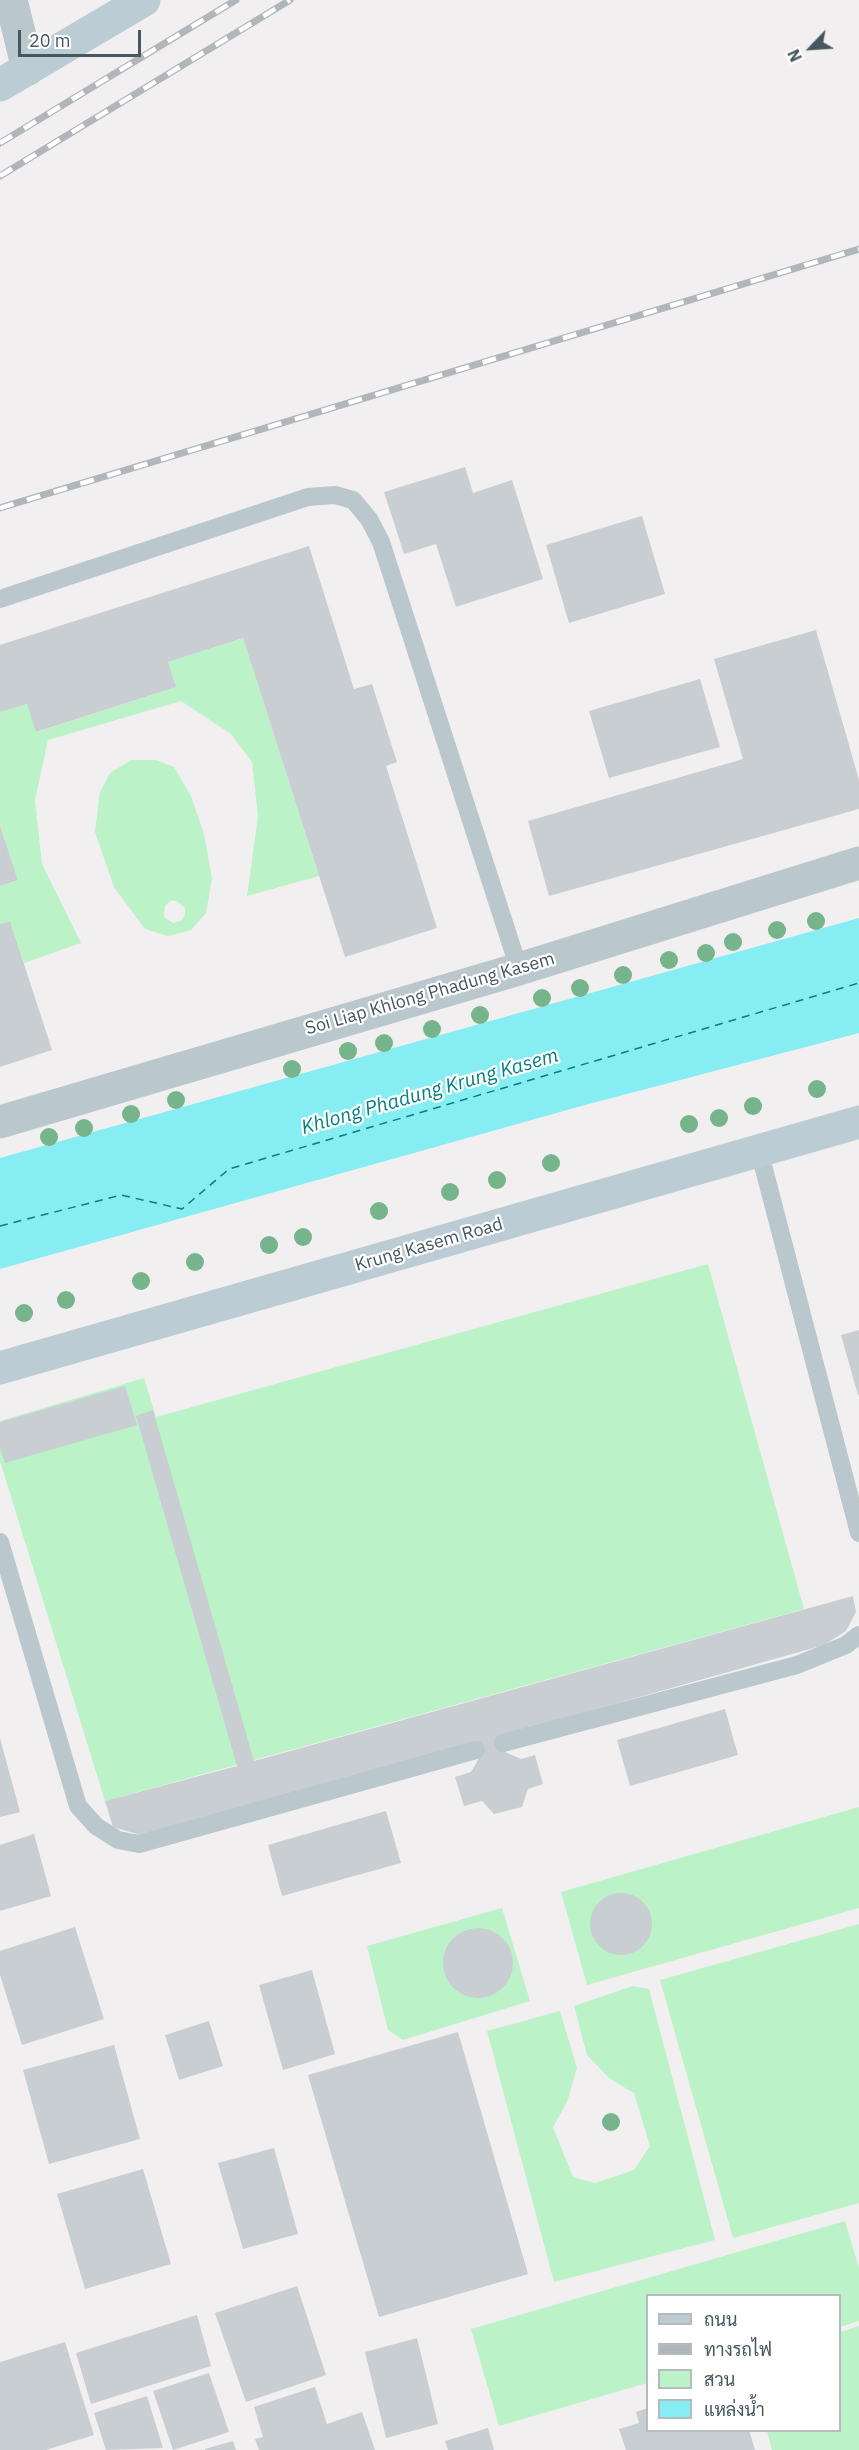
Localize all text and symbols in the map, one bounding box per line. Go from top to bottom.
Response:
scale bar [21,18,144,56]
north arrow [781,18,841,78]
text: 20 m [29,29,71,52]
text: N [783,46,806,65]
street label: Soi Liap Khlong Phadung Kasem [303,948,557,1040]
water label: Khlong Phadung Krung Kasem [299,1044,561,1140]
street label: Krung Kasem Road [353,1214,505,1276]
legend [646,2294,841,2432]
text: ถนน [704,2308,737,2331]
text: ทางรถไฟ [704,2338,772,2361]
text: สวน [704,2368,735,2391]
text: แหล่งน้ำ [704,2398,765,2421]

